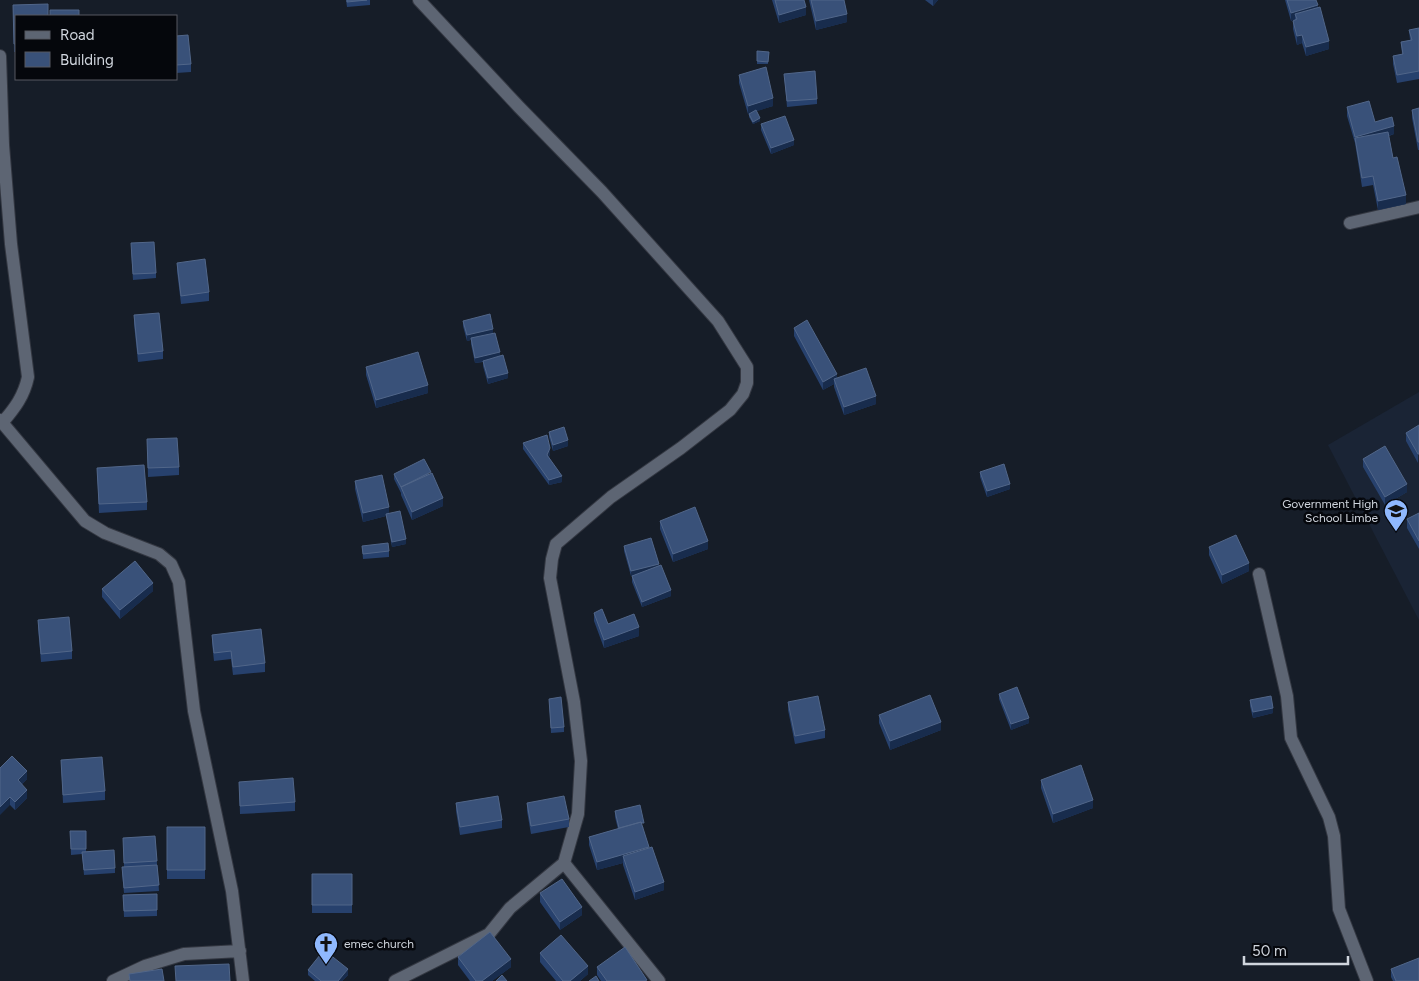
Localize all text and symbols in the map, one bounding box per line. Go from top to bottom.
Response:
legend [15,15,178,80]
text: Road [60,26,95,44]
text: Building [60,51,114,69]
place label: Government High School Limbe [1282,497,1378,525]
school or university icon: Government High School Limbe [1383,498,1409,532]
church icon: emec church [313,931,339,965]
scale bar [1244,934,1348,966]
place label: emec church [344,937,414,951]
text: 50 m [1252,942,1287,960]

